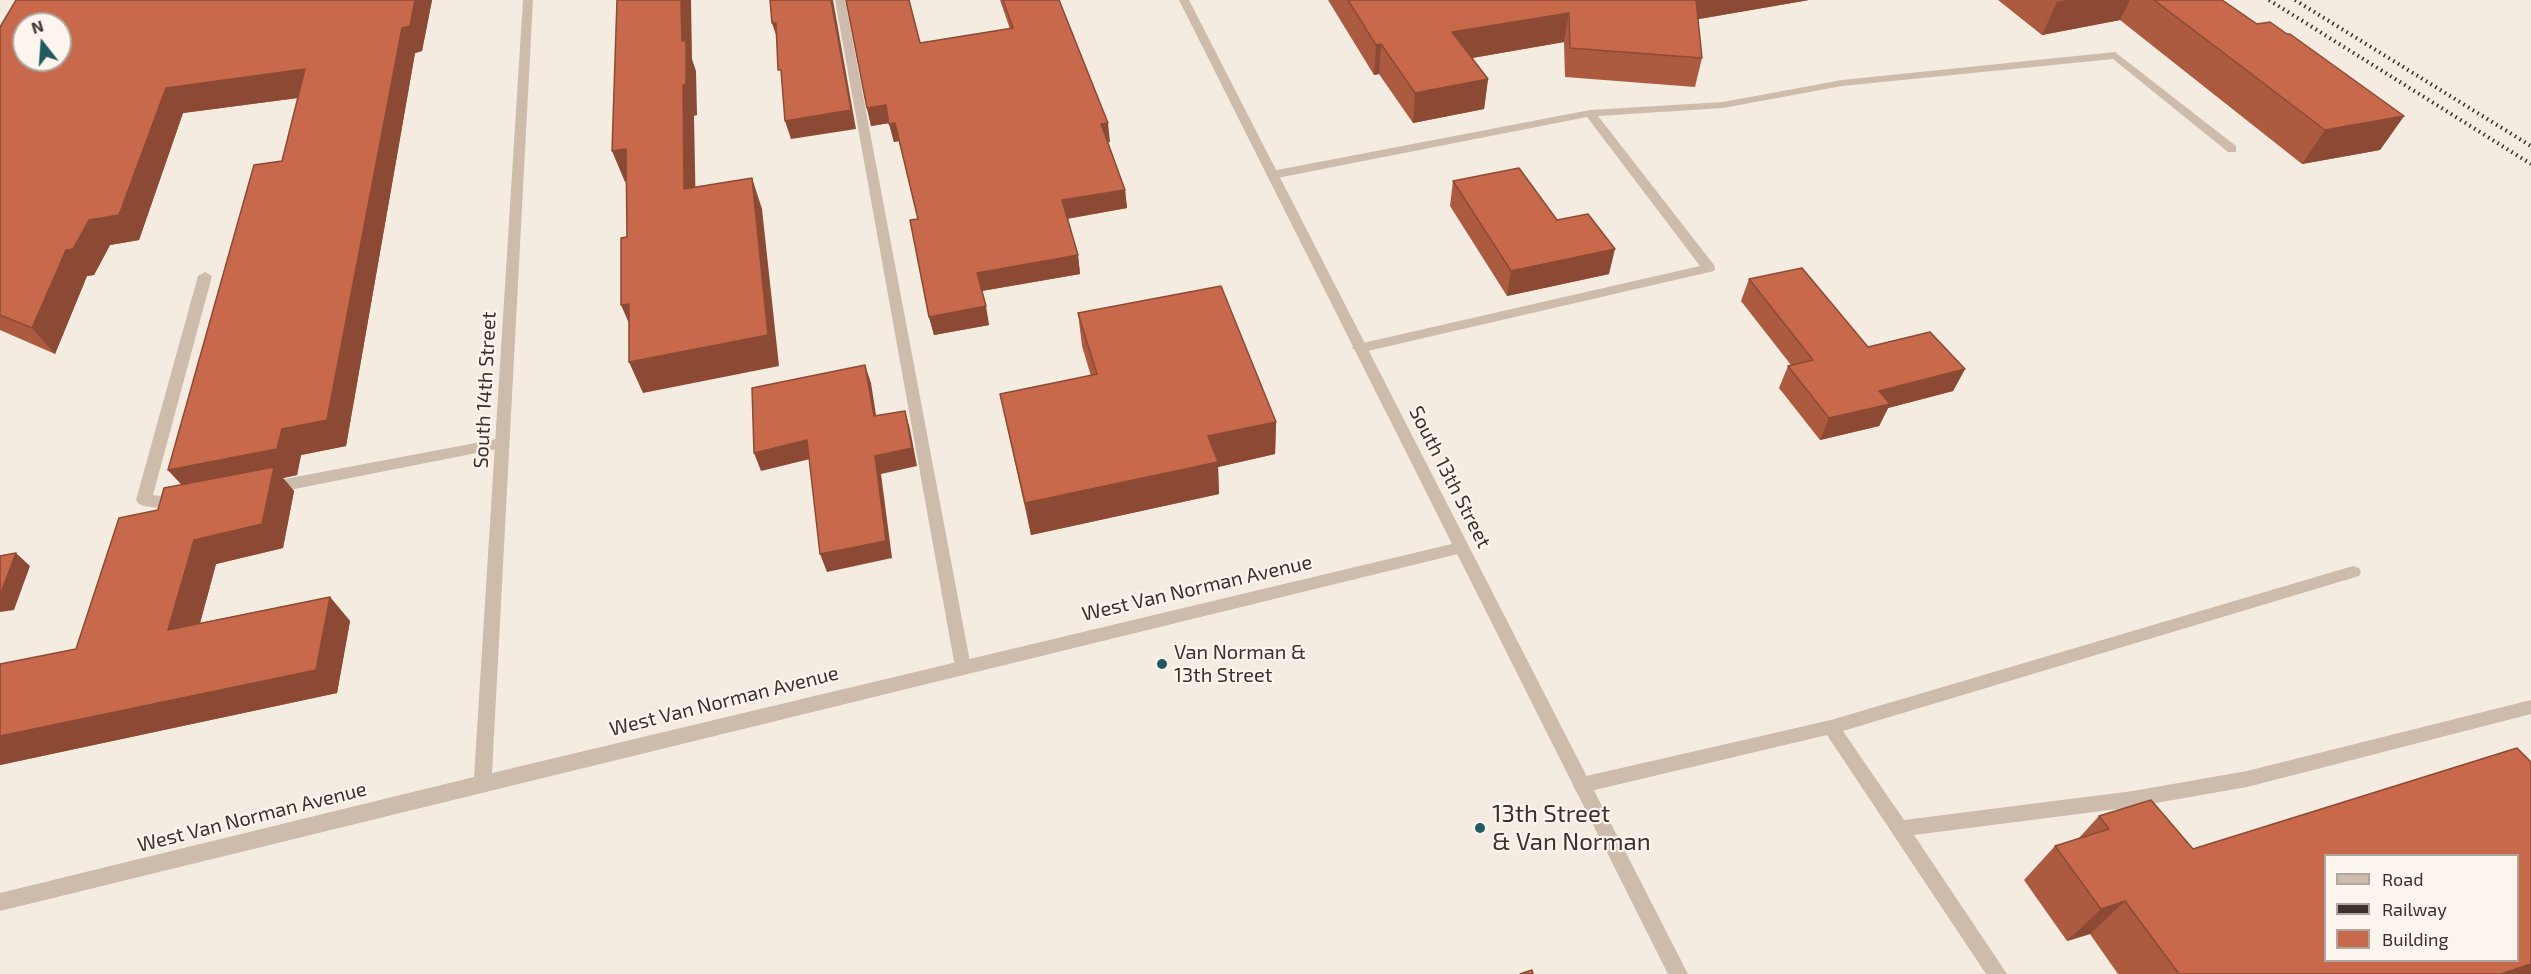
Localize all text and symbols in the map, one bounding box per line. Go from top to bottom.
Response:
north arrow [12,12,72,72]
text: N [29,15,45,37]
street label: South 14th Street [469,311,501,469]
street label: South 13th Street [1404,402,1496,552]
street label: West Van Norman Avenue [1080,550,1314,626]
place label: Van Norman & 13th Street [1174,640,1306,687]
marker: Van Norman & 13th Street [1155,657,1169,671]
street label: West Van Norman Avenue [607,661,841,741]
street label: West Van Norman Avenue [135,777,369,857]
place label: 13th Street & Van Norman [1492,800,1651,856]
marker: 13th Street & Van Norman [1473,821,1487,835]
legend [2324,854,2519,962]
text: Road [2382,868,2423,890]
text: Railway [2382,898,2447,920]
text: Building [2382,928,2449,950]

